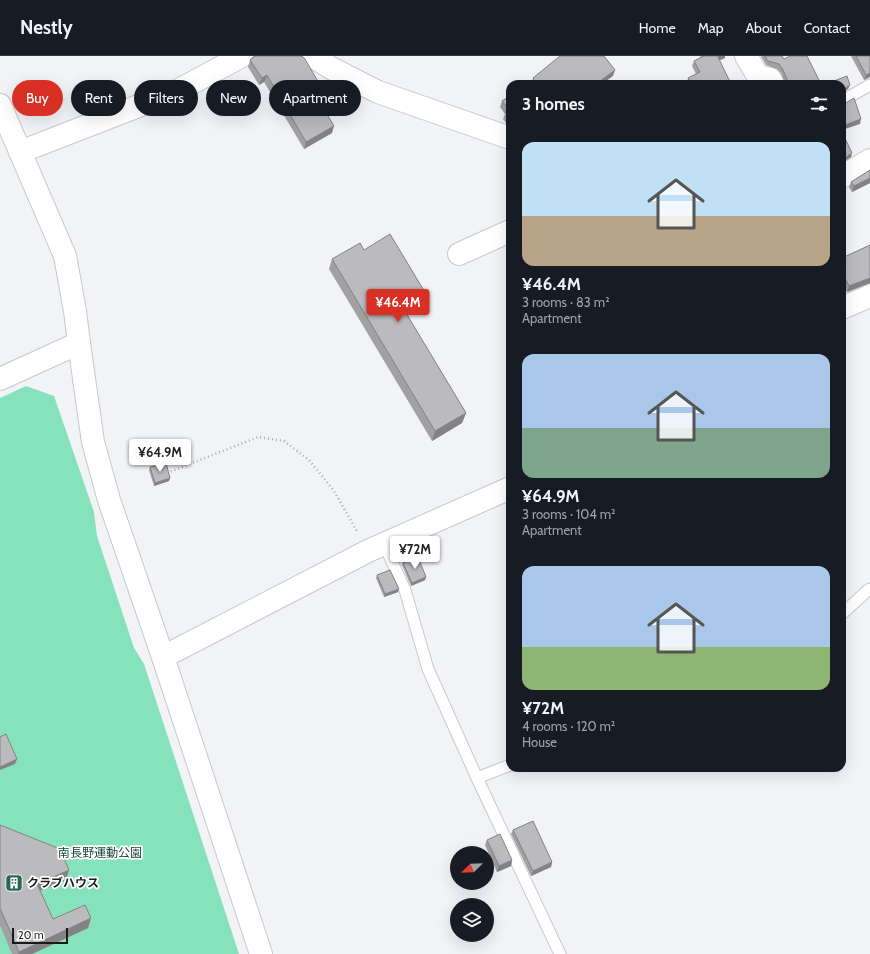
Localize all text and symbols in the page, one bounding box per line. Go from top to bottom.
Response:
text: Nestly [20,16,73,39]
text: Home [639,19,676,37]
text: Map [698,19,723,37]
text: About [745,19,782,37]
text: Contact [804,19,850,37]
chip: Buy [12,80,63,116]
chip: Rent [71,80,126,116]
chip: Filters [134,80,198,116]
chip: New [206,80,261,116]
chip: Apartment [269,80,361,116]
icon: filters [808,93,830,115]
text: 3 homes [522,94,585,114]
icon: home [640,168,712,240]
text: ¥46.4M [522,274,581,294]
pin: ¥46.4M [365,289,431,323]
text: ¥46.4M [375,294,421,310]
text: 3 rooms · 83 m² [522,294,609,310]
text: Apartment [522,310,582,326]
icon: home [640,380,712,452]
pin: ¥64.9M [127,439,193,473]
text: ¥64.9M [138,444,182,460]
text: ¥64.9M [522,486,579,506]
text: 3 rooms · 104 m² [522,506,615,522]
text: Apartment [522,522,582,538]
pin: ¥72M [391,536,439,570]
text: ¥72M [399,541,431,557]
icon: home [640,592,712,664]
text: ¥72M [522,698,564,718]
text: 4 rooms · 120 m² [522,718,615,734]
text: House [522,734,557,750]
park label: 南長野運動公園 [58,845,142,860]
north arrow [450,846,494,890]
map controls [450,846,494,942]
building icon: クラブハウス [4,873,24,893]
place label: クラブハウス [27,875,99,890]
button: layers [450,898,494,942]
scale bar [12,926,68,945]
text: 20 m [18,928,44,942]

